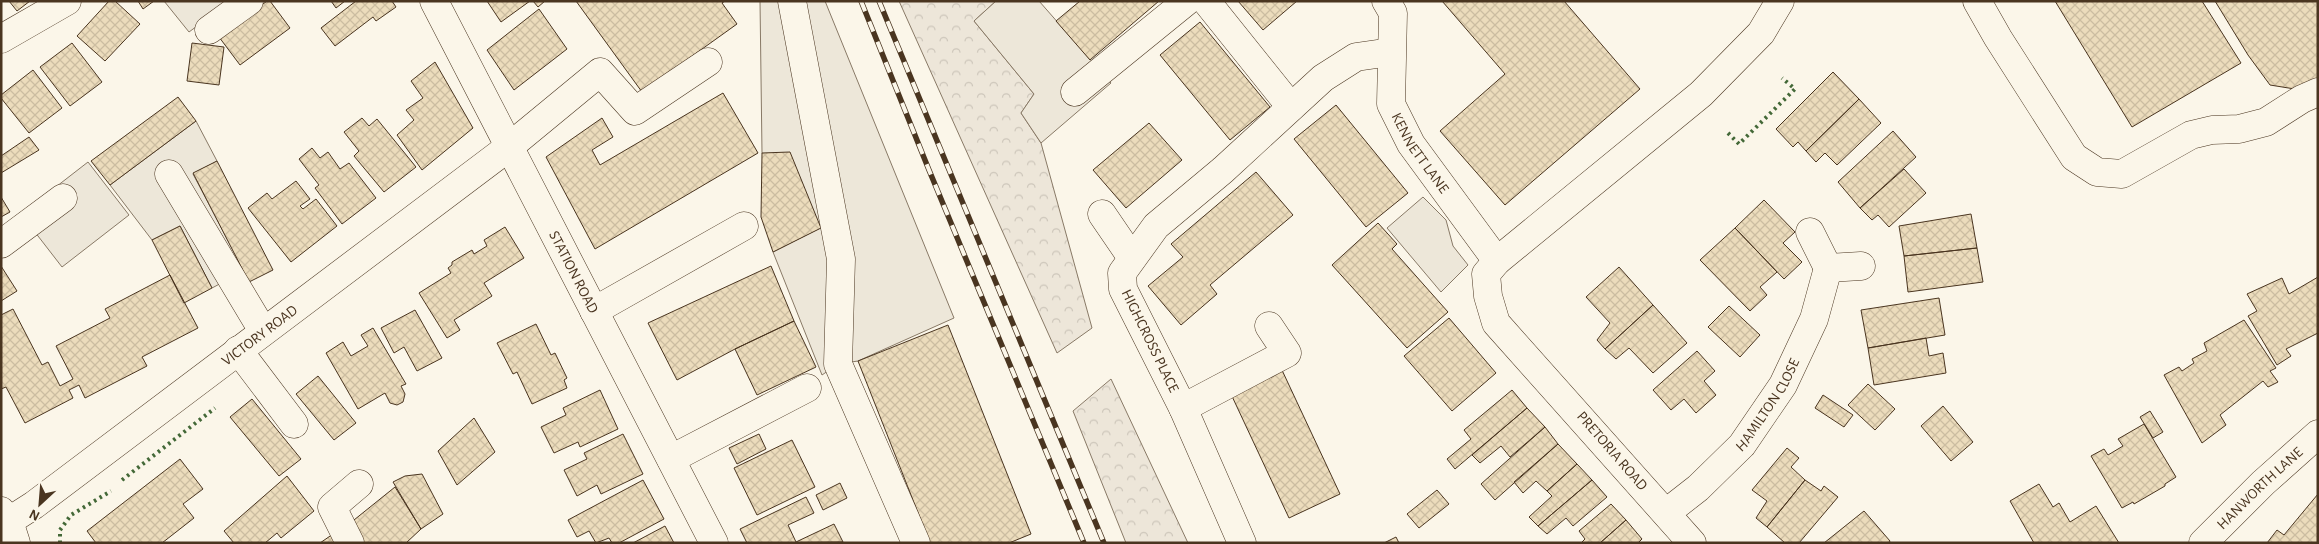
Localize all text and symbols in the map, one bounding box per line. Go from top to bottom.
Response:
street label: KENNETT LANE [1389,110,1452,196]
street label: STATION ROAD [547,228,602,316]
street label: HIGHCROSS PLACE [1119,287,1181,395]
street label: VICTORY ROAD [219,302,300,368]
street label: HAMILTON CLOSE [1733,356,1802,454]
street label: PRETORIA ROAD [1574,409,1650,493]
street label: HANWORTH LANE [2214,444,2305,532]
north arrow [15,479,65,529]
text: N [27,506,42,523]

